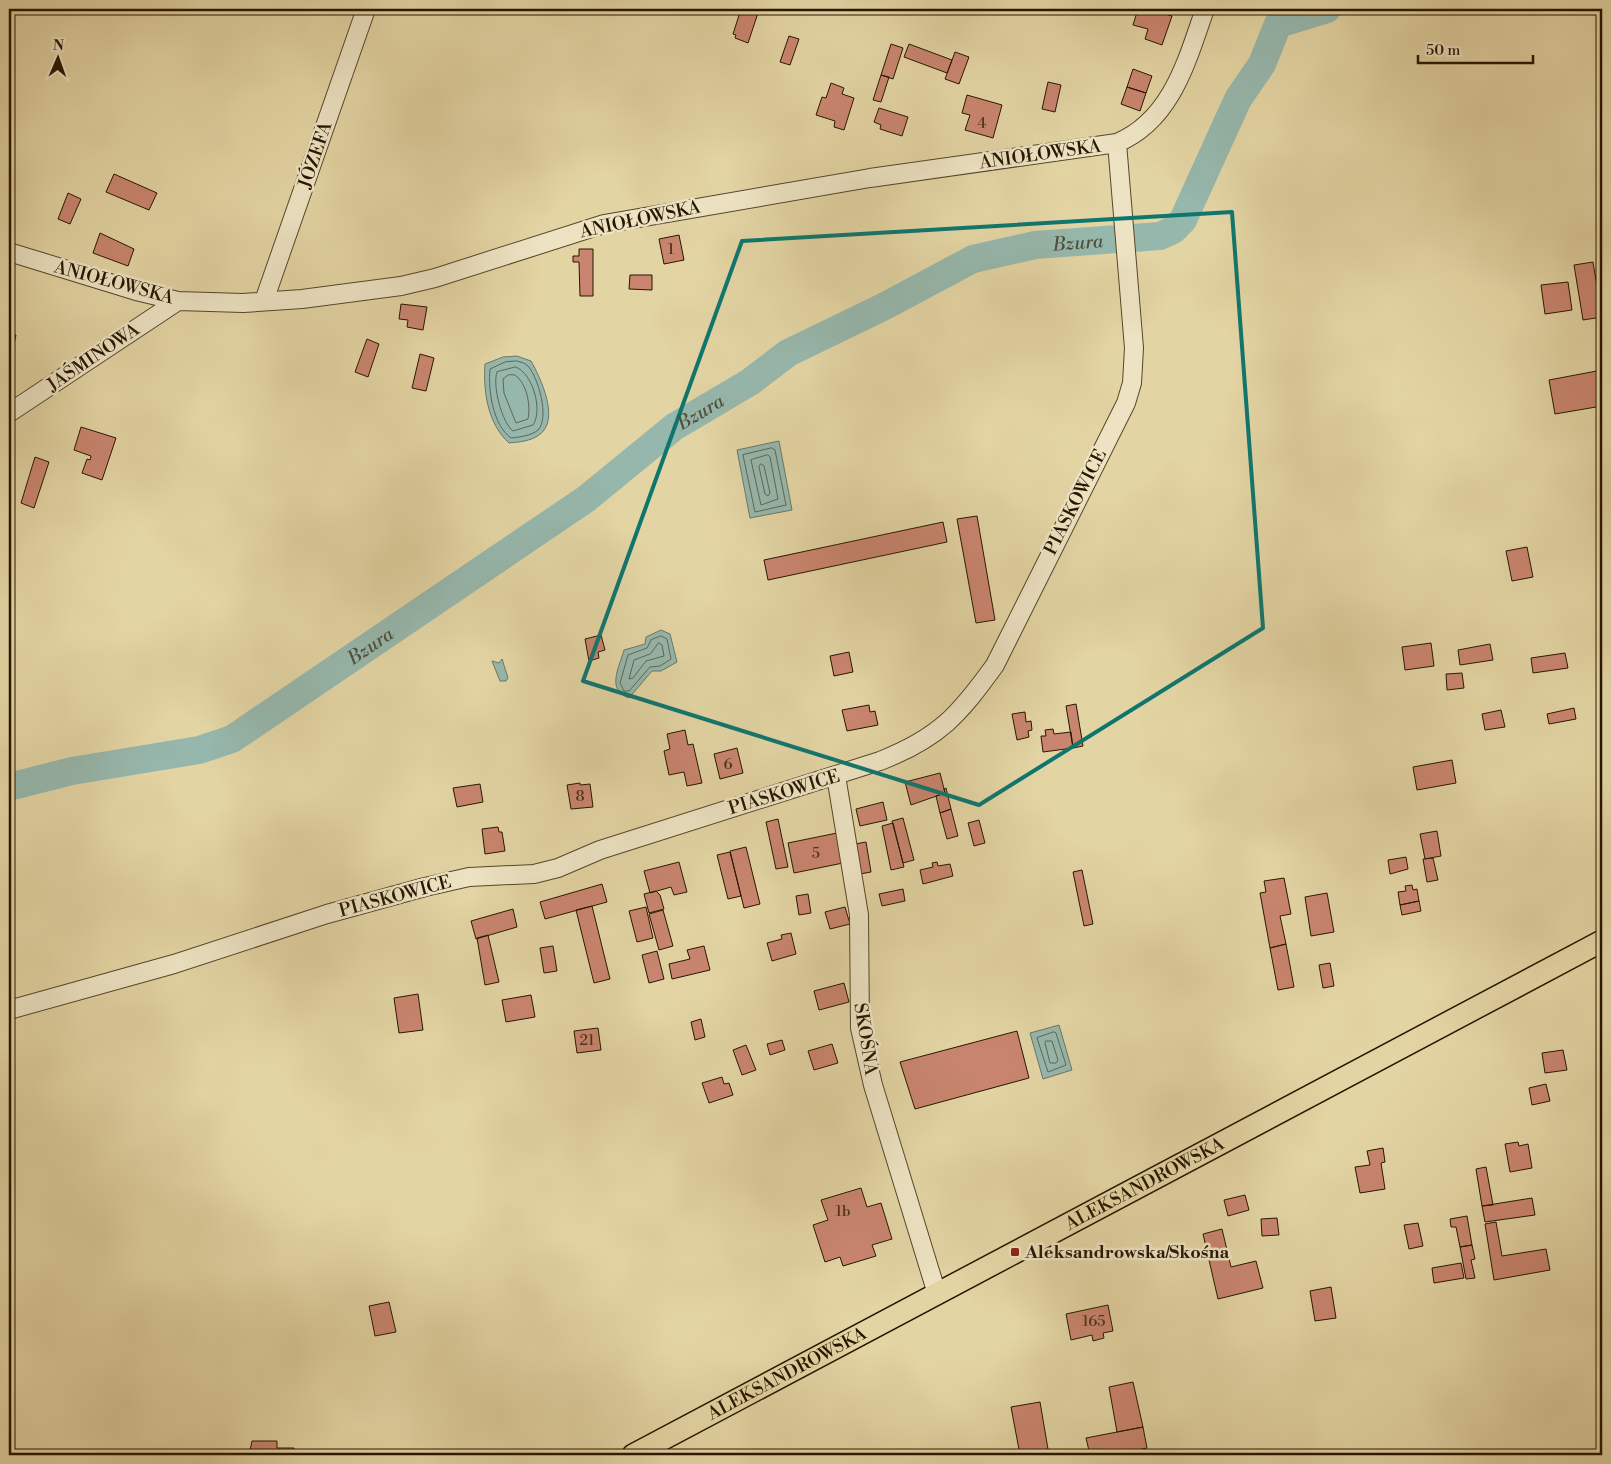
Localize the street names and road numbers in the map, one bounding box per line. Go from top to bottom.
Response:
street label: JÓZEFA [293,118,338,192]
street label: ANIOŁOWSKA [977,134,1103,175]
street label: ANIOŁOWSKA [577,195,703,244]
street label: ANIOŁOWSKA [51,255,177,310]
street label: JAŚMINOWA [42,318,144,397]
street label: PIASKOWICE [1039,446,1112,559]
street label: PIASKOWICE [726,765,843,820]
street label: PIASKOWICE [336,870,454,923]
street label: SKOŚNA [848,1001,883,1078]
street label: ALEKSANDROWSKA [1060,1132,1229,1236]
street label: ALEKSANDROWSKA [703,1322,871,1426]

